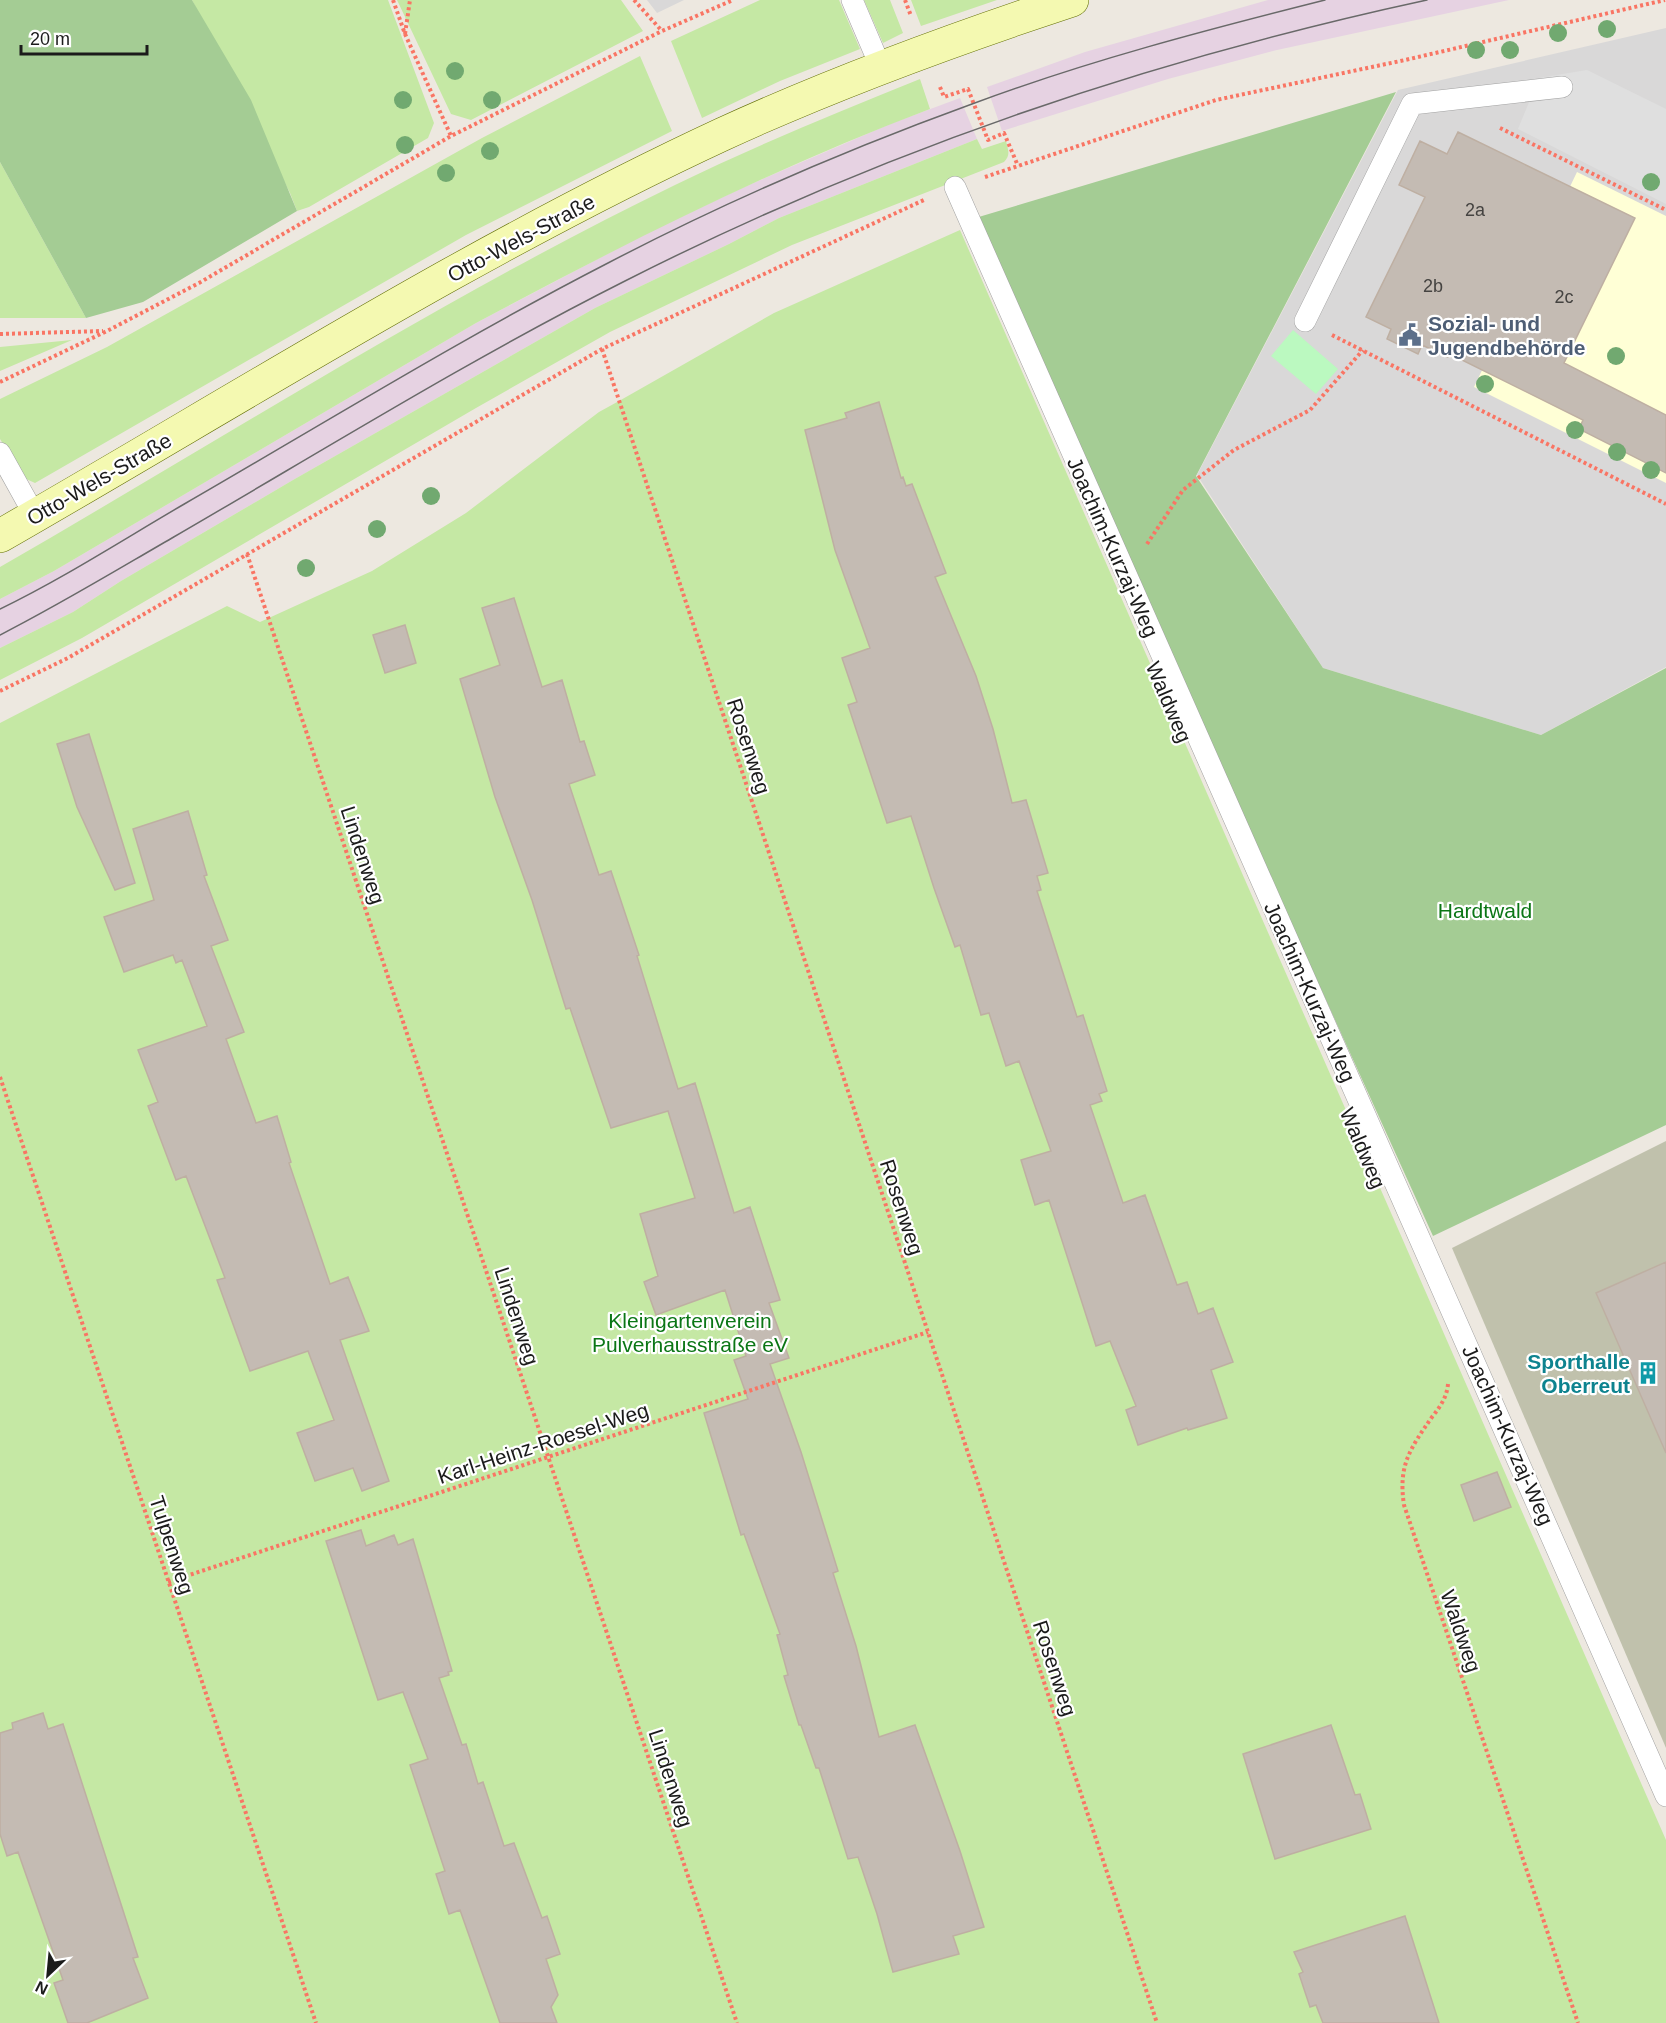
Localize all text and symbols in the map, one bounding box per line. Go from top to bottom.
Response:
scale bar [21,18,147,56]
text: 20 m [30,29,70,49]
street label: Otto-Wels-Straße [444,190,598,286]
house number: 2a [1465,200,1486,220]
house number: 2b [1423,276,1443,296]
house number: 2c [1554,287,1574,307]
place label: Sozial- und Jugendbehörde [1428,312,1586,359]
public building icon: Sozial- und Jugendbehörde [1397,322,1423,348]
street label: Otto-Wels-Straße [23,428,175,530]
street label: Joachim-Kurzaj-Weg [1063,453,1163,641]
street label: Waldweg [1142,658,1196,746]
street label: Rosenweg [723,695,775,797]
street label: Lindenweg [336,803,390,907]
street label: Joachim-Kurzaj-Weg [1260,898,1360,1086]
park label: Hardtwald [1438,899,1532,922]
street label: Waldweg [1336,1104,1390,1192]
street label: Rosenweg [876,1156,928,1258]
street label: Lindenweg [490,1264,544,1368]
park label: Kleingartenverein Pulverhausstraße eV [592,1309,788,1356]
street label: Joachim-Kurzaj-Weg [1458,1341,1558,1529]
place label: Sporthalle Oberreut [1527,1350,1630,1397]
building icon: Sporthalle Oberreut [1635,1360,1661,1386]
street label: Karl-Heinz-Roesel-Weg [435,1398,651,1488]
street label: Tulpenweg [145,1493,199,1597]
street label: Waldweg [1436,1587,1486,1675]
street label: Rosenweg [1029,1617,1081,1719]
street label: Lindenweg [644,1726,698,1830]
north arrow [18,1945,78,2005]
text: N [33,1978,51,1998]

